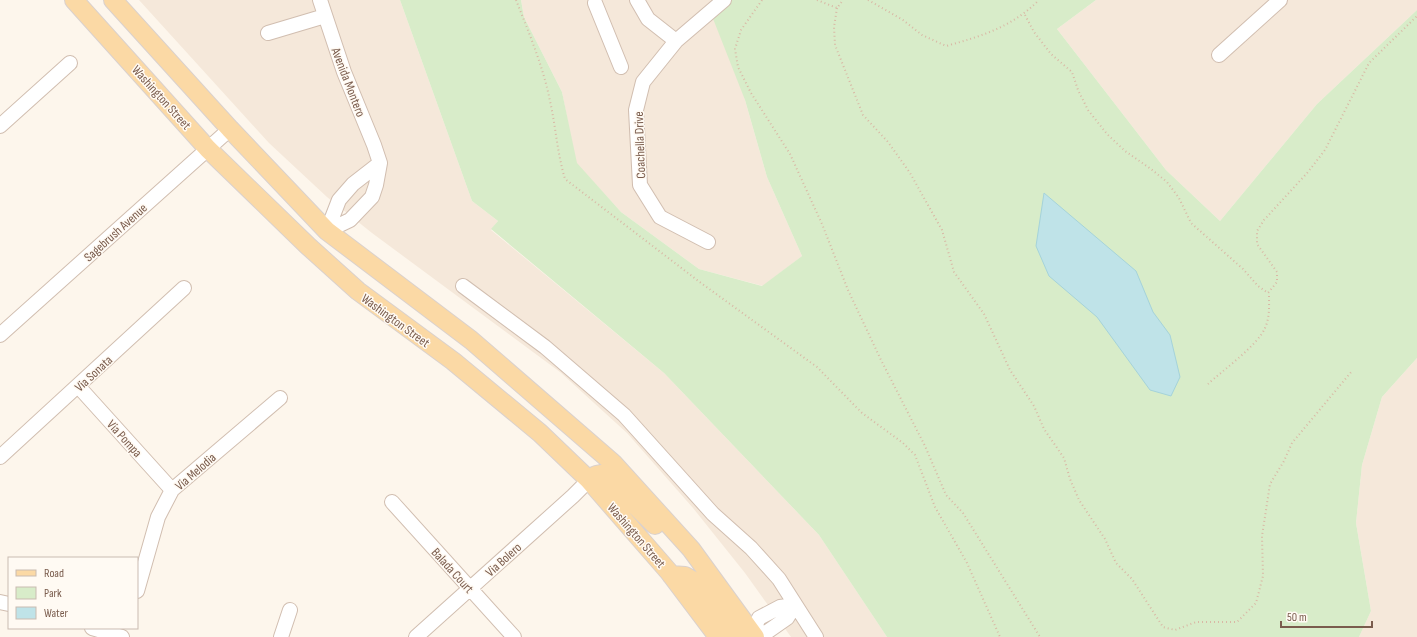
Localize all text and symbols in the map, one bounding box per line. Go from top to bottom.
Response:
street label: Avenida Montero [327,45,369,119]
street label: Washington Street [128,62,194,133]
street label: Coachella Drive [631,111,649,179]
street label: Sagebrush Avenue [81,200,151,265]
street label: Washington Street [358,291,433,351]
street label: Via Sonata [71,352,116,395]
street label: Via Pompa [103,417,145,461]
street label: Via Melodia [172,450,219,494]
street label: Washington Street [604,500,669,571]
street label: Via Bolero [482,539,525,580]
street label: Balada Court [428,545,477,597]
legend [8,557,138,629]
text: Road [44,566,64,581]
text: Park [44,586,62,601]
scale bar [1281,603,1372,629]
text: Water [44,606,68,621]
text: 50 m [1287,610,1307,625]

